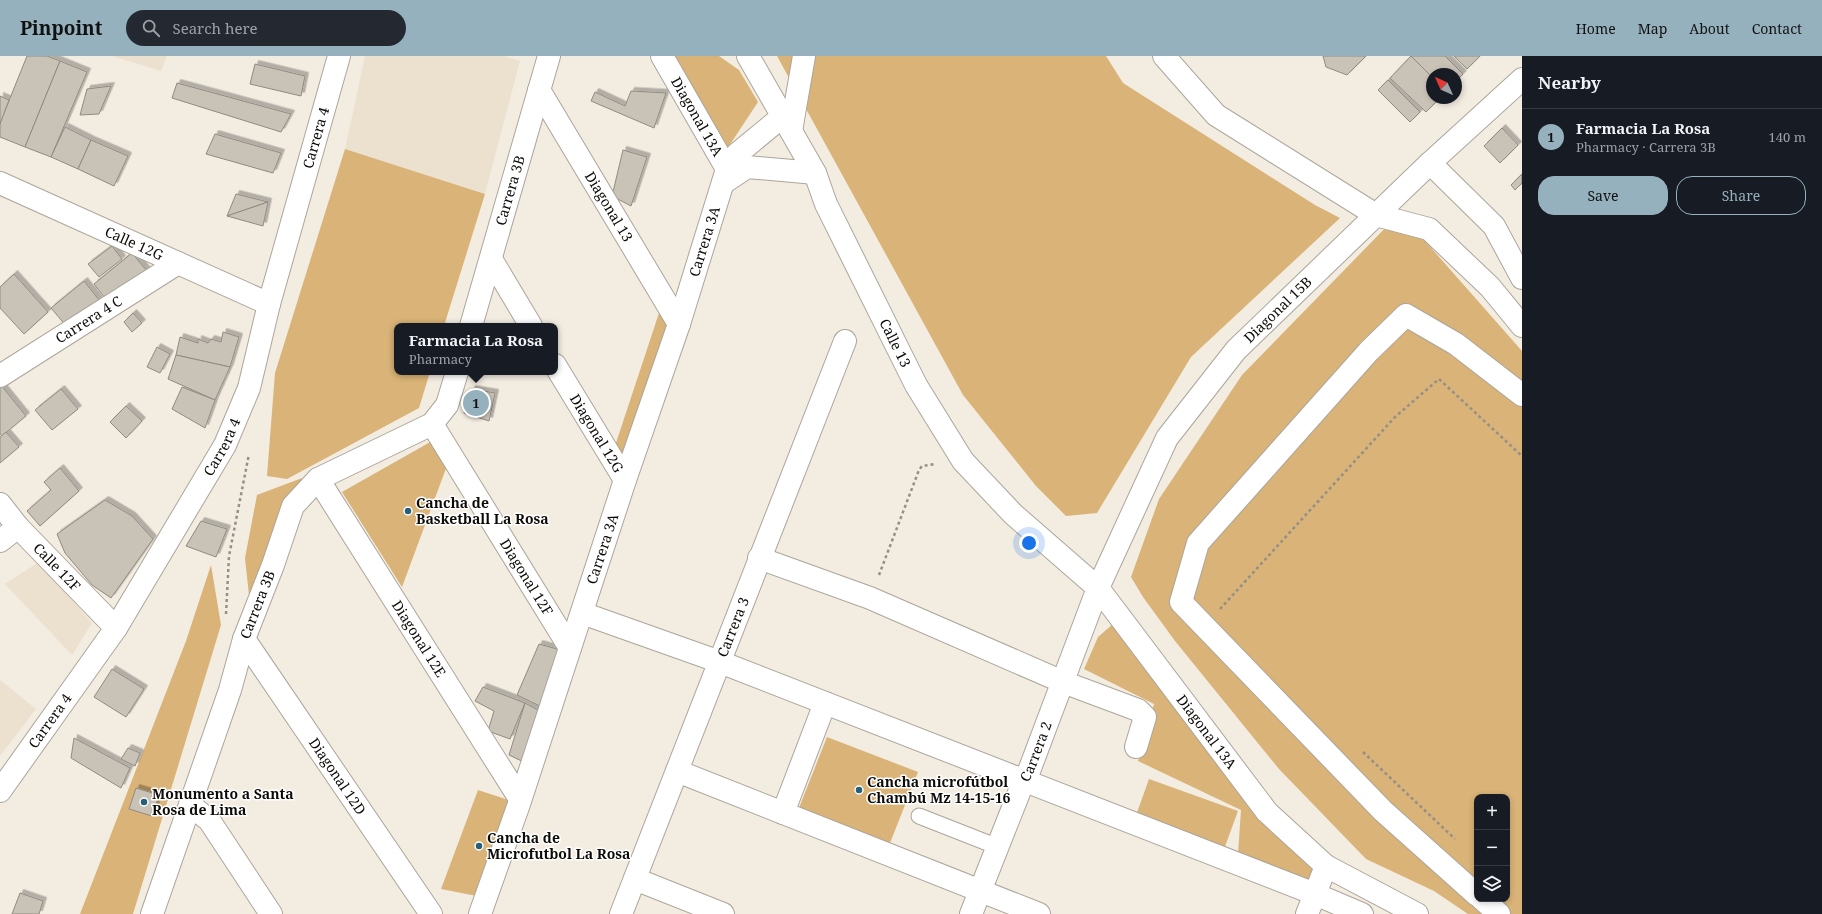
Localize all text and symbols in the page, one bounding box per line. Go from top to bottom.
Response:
search box [126,10,406,46]
text: Pinpoint [20,15,102,41]
icon: search [140,17,162,39]
text: Search here [172,18,258,38]
text: Home [1576,19,1616,38]
text: Map [1638,19,1667,38]
text: About [1689,19,1730,38]
text: Contact [1752,19,1802,38]
north arrow [1426,68,1462,104]
text: Nearby [1538,71,1601,94]
street label: Diagonal 13A [667,73,728,160]
street label: Carrera 4 [298,105,333,170]
text: Farmacia La Rosa [1576,118,1710,138]
text: 1 [1547,128,1555,146]
text: 140 m [1769,128,1806,146]
text: Pharmacy · Carrera 3B [1576,138,1716,156]
street label: Carrera 3B [491,153,529,228]
street label: Diagonal 13 [581,168,638,245]
button: Save [1538,176,1668,215]
button: Share [1676,176,1806,215]
street label: Carrera 3A [684,204,724,279]
street label: Calle 12G [102,221,166,264]
street label: Diagonal 15B [1239,272,1316,347]
street label: Carrera 4 C [52,291,126,347]
street label: Calle 13 [876,315,916,370]
popup [394,323,558,375]
text: Farmacia La Rosa [409,330,543,350]
text: Pharmacy [409,350,472,368]
pin: 1 [463,388,489,418]
street label: Diagonal 12G [566,390,628,476]
street label: Carrera 4 [199,415,244,479]
place label: Cancha de Basketball La Rosa [416,493,549,528]
marker: Cancha de Basketball La Rosa [403,506,413,516]
street label: Carrera 3A [582,511,622,586]
your location [1019,533,1039,553]
street label: Diagonal 12F [496,535,558,619]
street label: Calle 12F [29,538,85,595]
street label: Carrera 3B [235,567,279,641]
street label: Carrera 3 [712,594,753,660]
street label: Diagonal 12E [388,596,451,681]
street label: Carrera 4 [23,689,76,752]
street label: Diagonal 13A [1173,690,1241,773]
street label: Carrera 2 [1015,719,1056,785]
street label: Diagonal 12D [305,734,371,818]
place label: Cancha microfútbol Chambú Mz 14-15-16 [867,772,1011,807]
place label: Monumento a Santa Rosa de Lima [152,784,294,819]
marker: Cancha microfútbol Chambú Mz 14-15-16 [854,785,864,795]
map controls [1474,794,1510,902]
button: + [1474,794,1510,830]
marker: Monumento a Santa Rosa de Lima [139,797,149,807]
place label: Cancha de Microfutbol La Rosa [487,828,630,863]
button: − [1474,830,1510,866]
marker: Cancha de Microfutbol La Rosa [474,841,484,851]
button: layers [1474,866,1510,902]

